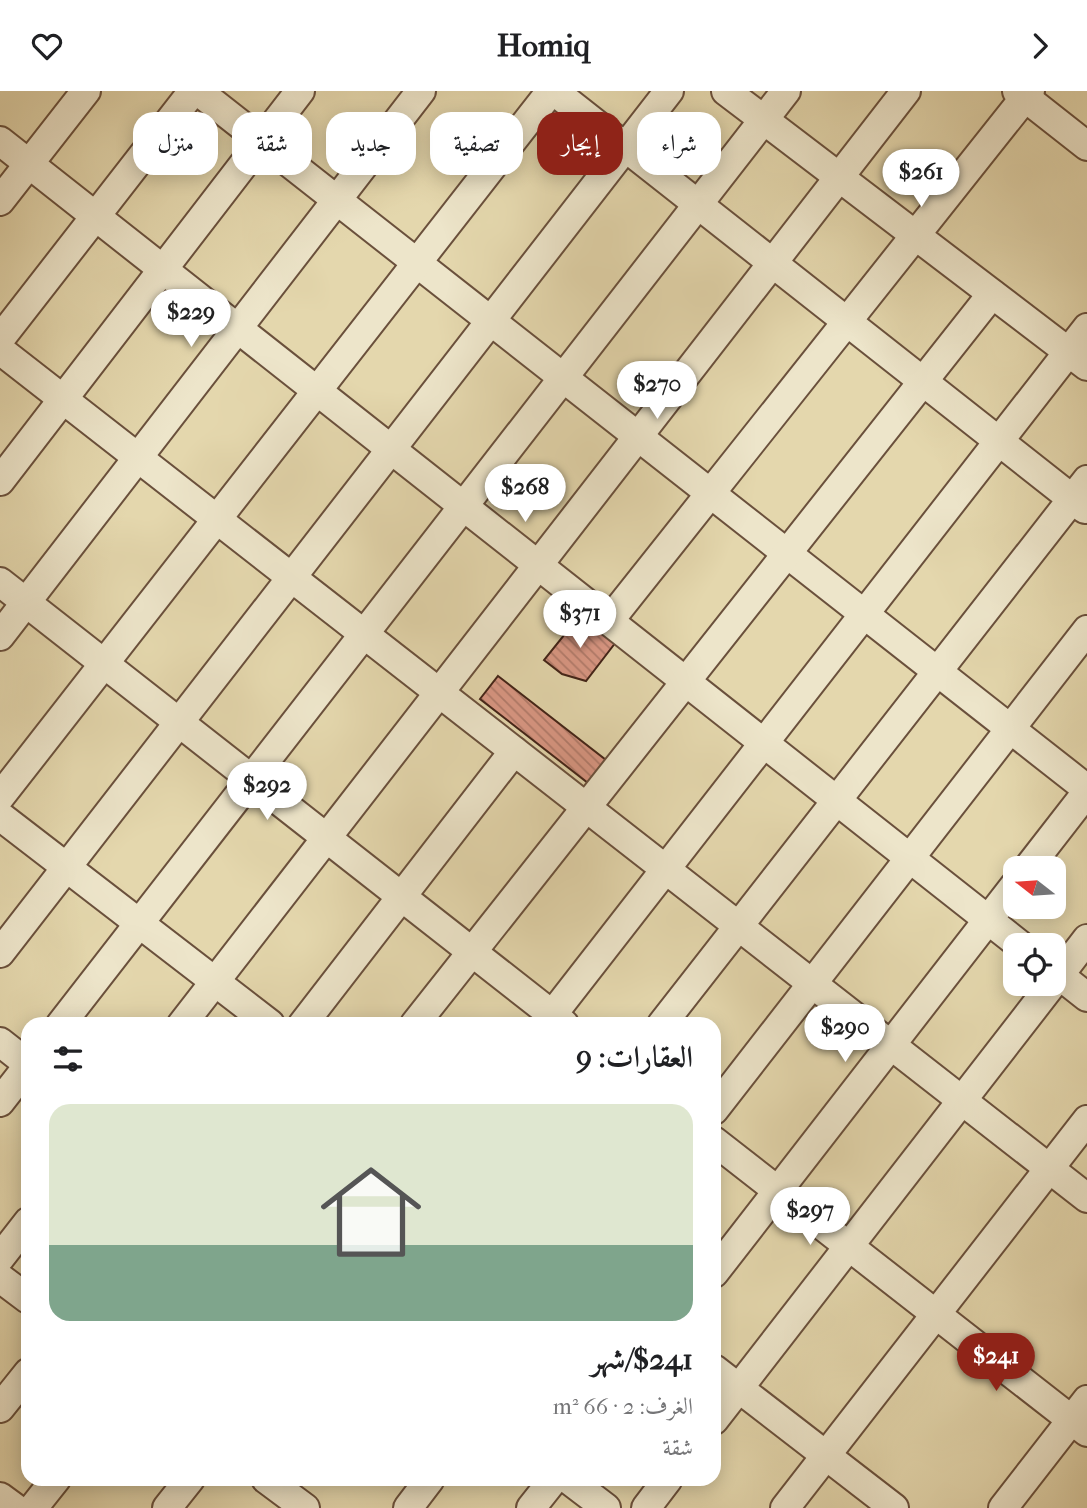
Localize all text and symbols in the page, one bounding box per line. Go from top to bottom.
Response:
icon: heart [28,27,66,65]
text: Homiq [497,27,590,64]
icon: forward [1021,27,1059,65]
chip: منزل [133,112,218,175]
chip: شقة [232,112,312,175]
chip: جديد [326,112,416,175]
chip: تصفية [430,112,523,175]
chip: إيجار [537,112,623,175]
chip: شراء [637,112,721,175]
pin: $261 [880,149,962,209]
text: $261 [898,158,944,185]
pin: $229 [150,289,232,349]
text: $229 [167,298,215,325]
pin: $270 [616,361,698,421]
text: $270 [633,370,681,397]
pin: $268 [484,465,566,524]
text: $268 [501,473,549,500]
pin: $371 [539,591,621,650]
text: $371 [559,599,601,626]
pin: $292 [226,763,308,822]
text: $292 [243,771,291,798]
north arrow [1003,856,1066,919]
map controls [1003,856,1066,996]
button: locate [1003,933,1066,996]
pin: $290 [804,1005,886,1064]
text: $290 [820,1013,870,1040]
icon: filters [49,1040,87,1078]
text: العقارات: 9 [576,1040,693,1075]
icon: home [308,1149,434,1275]
pin: $297 [769,1187,851,1247]
text: $297 [786,1196,834,1223]
pin: $241 [955,1333,1037,1393]
text: $241/شهر [591,1342,693,1377]
text: $241 [973,1342,1019,1369]
text: الغرف: 2 · 66 m² [553,1393,693,1420]
text: شقة [663,1434,693,1461]

